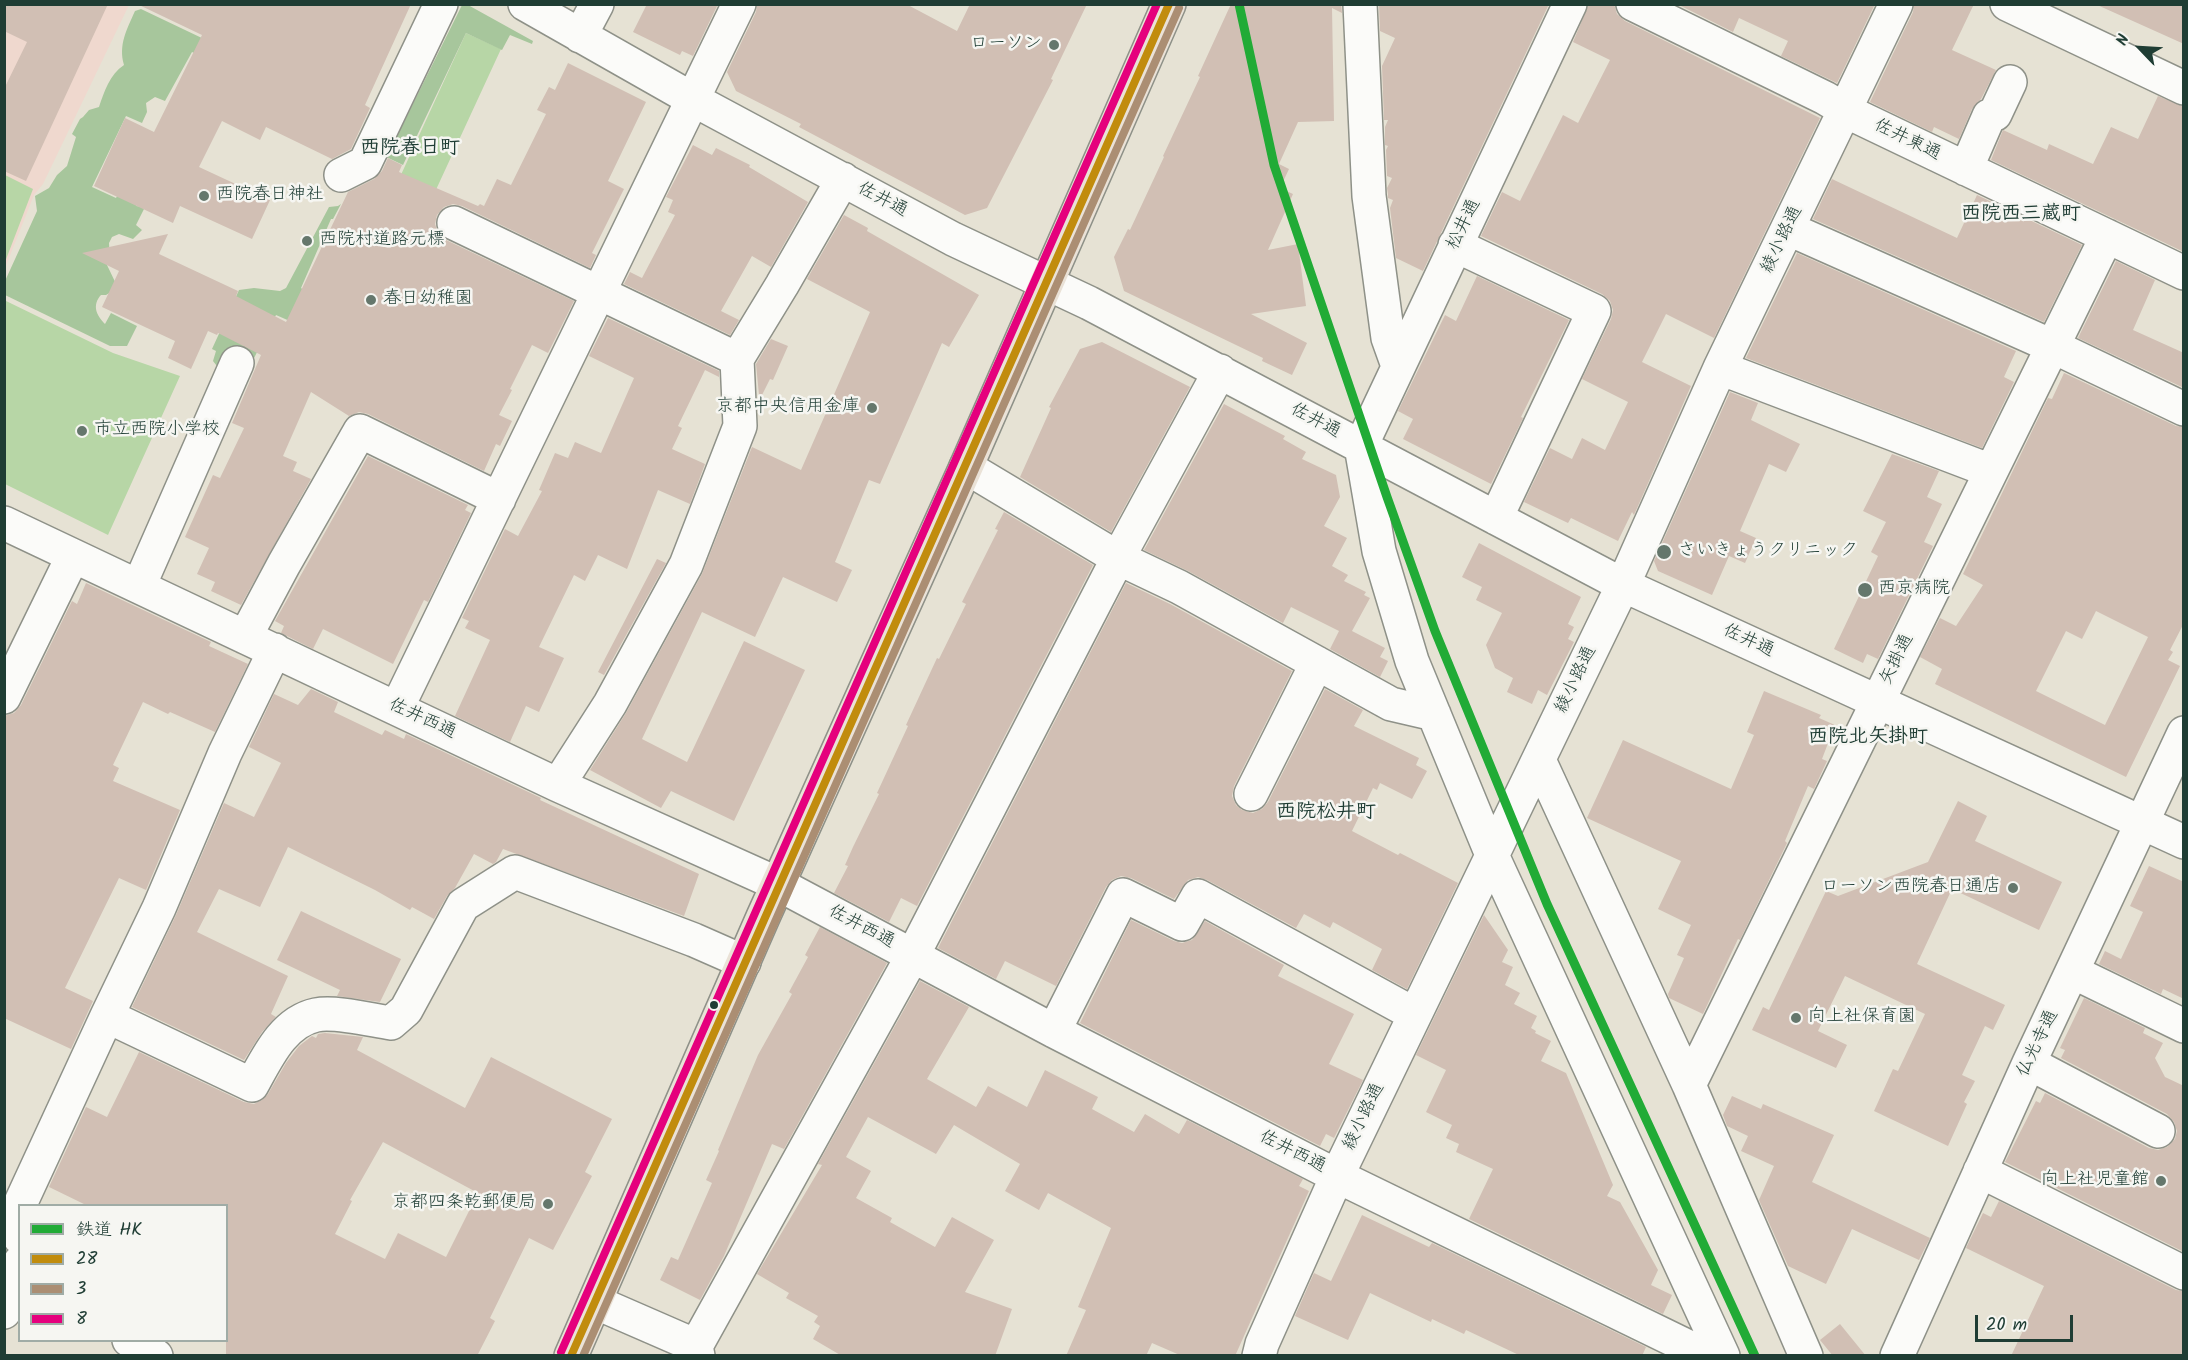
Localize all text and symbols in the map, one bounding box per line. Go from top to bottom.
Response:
north arrow [2110,18,2170,78]
text: N [2110,30,2137,50]
place label: ローソン [970,34,1042,56]
marker: ローソン [1047,38,1061,52]
street label: 佐井東通 [1870,116,1944,166]
district label: 西院春日町 [360,138,460,162]
street label: 佐井通 [853,179,911,223]
place label: 西院春日神社 [216,185,324,207]
marker: 西院春日神社 [197,189,211,203]
street label: 松井通 [1443,196,1487,254]
street label: 綾小路通 [1758,203,1808,277]
district label: 西院西三蔵町 [1961,204,2081,228]
place label: 西院村道路元標 [319,230,445,252]
marker: 西院村道路元標 [300,234,314,248]
place label: 春日幼稚園 [383,289,473,311]
marker: 春日幼稚園 [364,293,378,307]
place label: 京都中央信用金庫 [716,397,860,419]
street label: 佐井通 [1286,400,1344,444]
marker: 京都中央信用金庫 [865,401,879,415]
place label: 市立西院小学校 [94,420,220,442]
marker: 市立西院小学校 [75,424,89,438]
place label: さいきょうクリニック [1678,541,1858,563]
marker: さいきょうクリニック [1655,543,1673,561]
place label: 西京病院 [1878,579,1950,601]
marker: 西京病院 [1856,581,1874,599]
street label: 佐井通 [1719,621,1777,663]
street label: 矢掛通 [1876,631,1920,689]
street label: 綾小路通 [1552,643,1602,717]
street label: 佐井西通 [385,695,459,745]
district label: 西院北矢掛町 [1808,727,1928,751]
district label: 西院松井町 [1276,802,1376,826]
place label: ローソン西院春日通店 [1821,877,2001,899]
marker: ローソン西院春日通店 [2006,881,2020,895]
street label: 佐井西通 [824,902,898,954]
unlabelled marker [708,999,720,1011]
place label: 向上社保育園 [1808,1007,1916,1029]
street label: 仏光寺通 [2014,1007,2064,1081]
marker: 向上社保育園 [1789,1011,1803,1025]
street label: 綾小路通 [1340,1080,1390,1154]
street label: 佐井西通 [1255,1127,1329,1179]
place label: 向上社児童館 [2041,1170,2149,1192]
marker: 向上社児童館 [2154,1174,2168,1188]
place label: 京都四条乾郵便局 [392,1193,536,1215]
marker: 京都四条乾郵便局 [541,1197,555,1211]
legend [18,1204,228,1342]
text: 鉄道 HK [76,1216,142,1245]
text: 28 [76,1245,97,1274]
text: 3 [76,1275,86,1304]
scale bar [1978,1303,2076,1341]
text: 8 [76,1305,87,1334]
text: 20 m [1986,1311,2027,1340]

